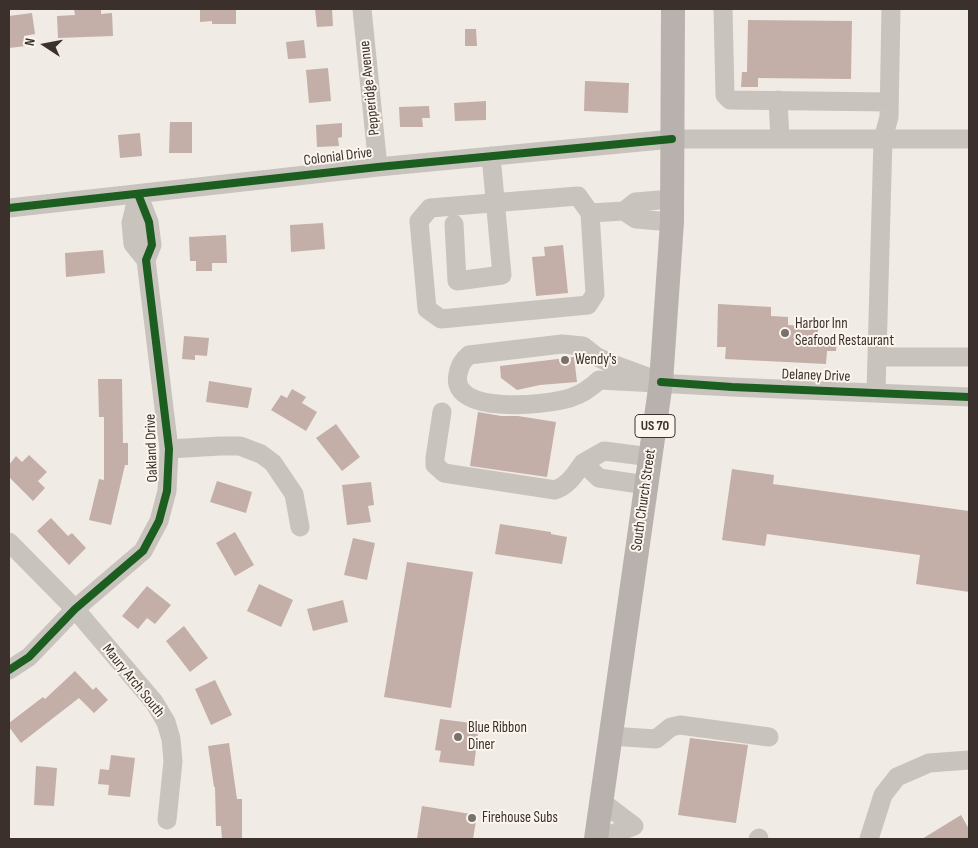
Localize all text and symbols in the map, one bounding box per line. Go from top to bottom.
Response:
north arrow [20,20,70,70]
text: N [21,37,39,47]
street label: Pepperidge Avenue [356,40,384,136]
street label: Colonial Drive [303,144,373,170]
place label: Harbor Inn Seafood Restaurant [795,315,894,350]
marker: Harbor Inn Seafood Restaurant [779,327,791,339]
place label: Wendy's [575,351,617,369]
marker: Wendy's [559,354,571,366]
street label: Delaney Drive [781,366,851,386]
street label: Oakland Drive [142,413,162,483]
road number: US 70 [635,414,675,438]
street label: South Church Street [628,448,660,552]
street label: Maury Arch South [98,641,168,721]
place label: Blue Ribbon Diner [468,719,527,754]
marker: Blue Ribbon Diner [452,731,464,743]
place label: Firehouse Subs [482,809,558,827]
marker: Firehouse Subs [466,812,478,824]

